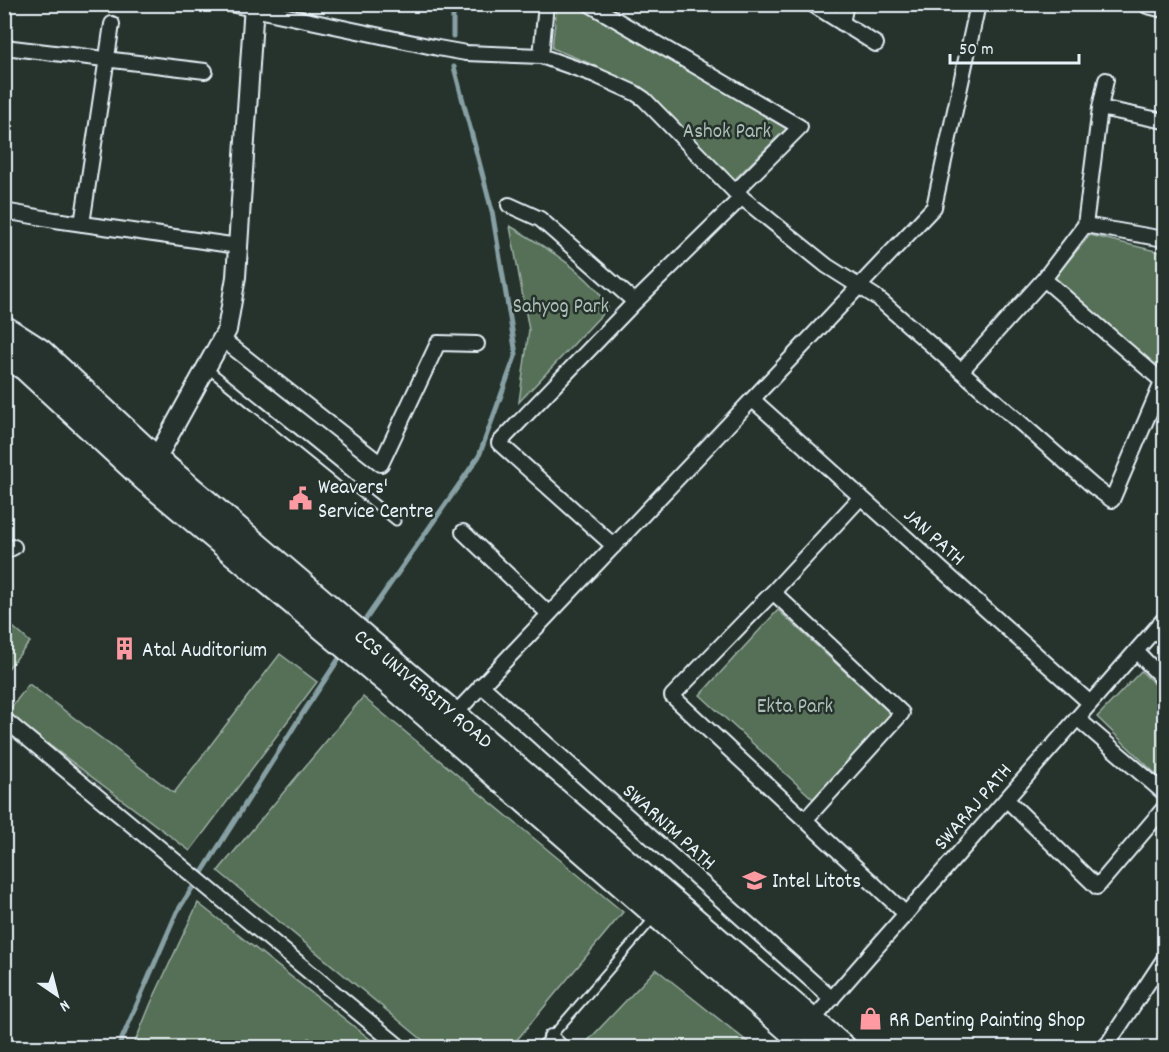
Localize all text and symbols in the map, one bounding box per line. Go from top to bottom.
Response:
scale bar [950,27,1079,65]
text: 50 m [959,38,994,63]
park label: Ashok Park [683,118,771,148]
park label: Sahyog Park [513,293,609,323]
place label: Weavers' Service Centre [318,474,433,528]
public building icon: Weavers' Service Centre [287,485,313,511]
street label: JAN PATH [895,502,971,574]
street label: CCS UNIVERSITY ROAD [346,623,498,757]
building icon: Atal Auditorium [111,636,137,662]
place label: Atal Auditorium [142,637,267,667]
park label: Ekta Park [757,693,833,723]
street label: SWARAJ PATH [928,758,1021,858]
street label: SWARNIM PATH [614,778,722,879]
school or university icon: Intel Litots [741,867,767,893]
place label: Intel Litots [772,868,861,898]
north arrow [27,965,87,1025]
text: N [54,994,74,1017]
shop icon: RR Denting Painting Shop [858,1006,884,1032]
place label: RR Denting Painting Shop [889,1007,1085,1037]

